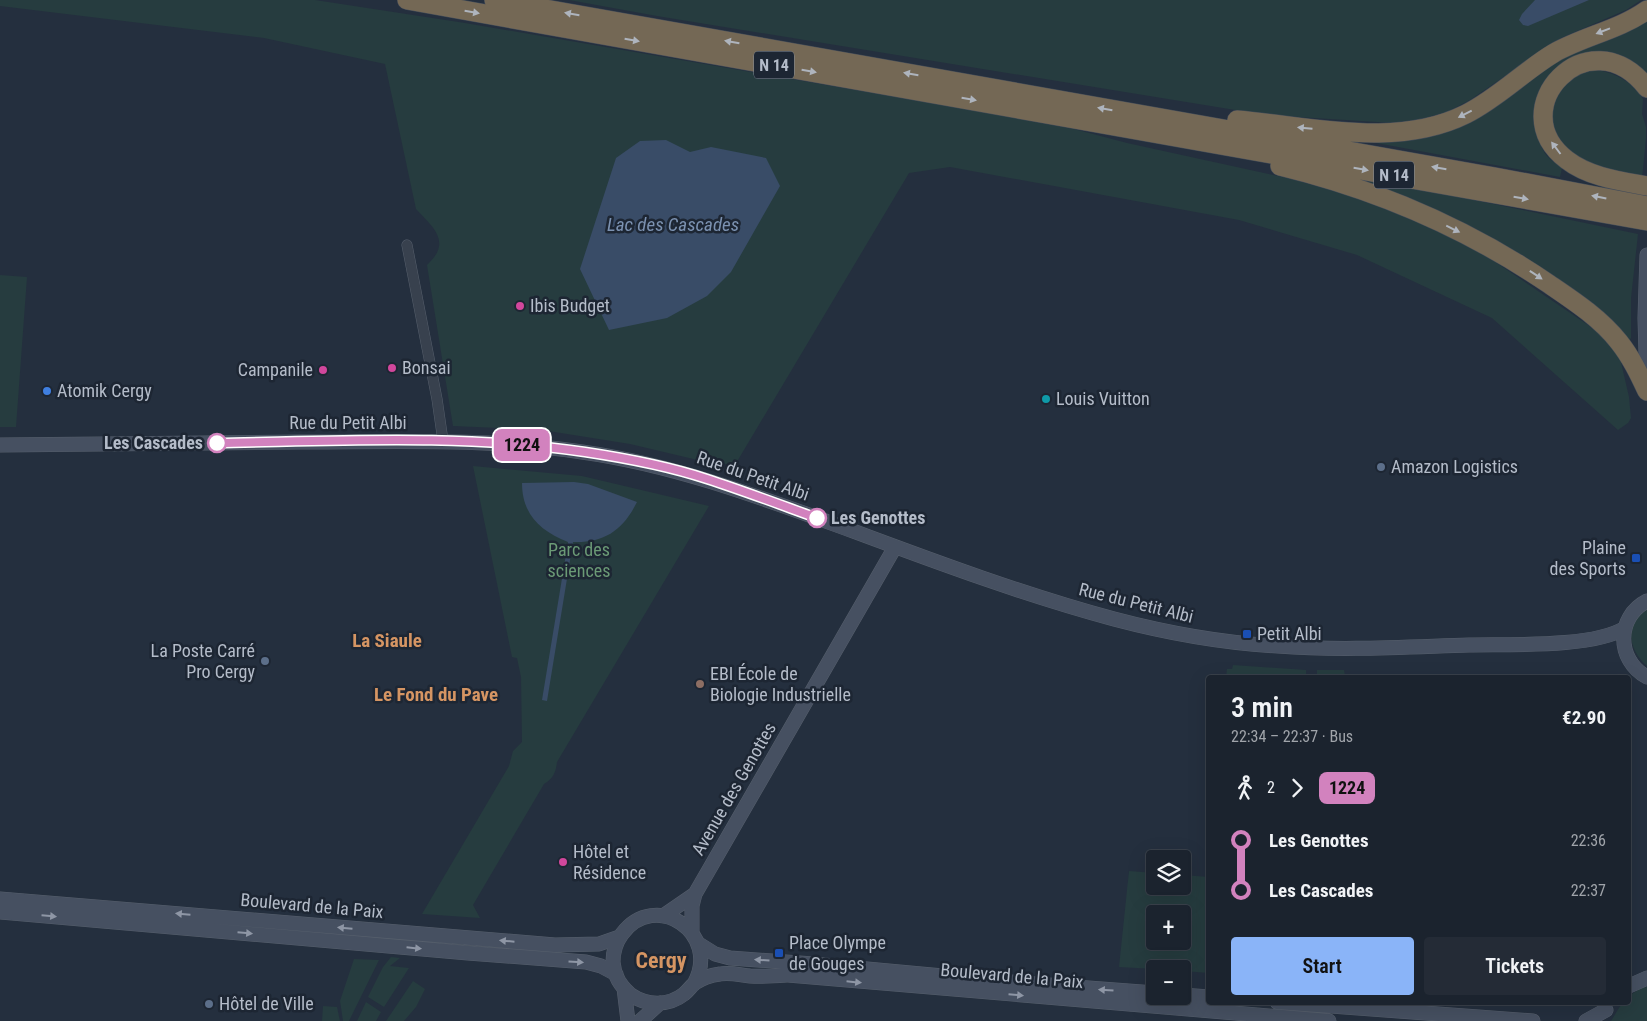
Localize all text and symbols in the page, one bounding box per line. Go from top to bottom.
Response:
one-way arrow [464,8,480,16]
one-way arrow [564,9,580,17]
one-way arrow [1596,28,1611,35]
one-way arrow [624,36,640,44]
one-way arrow [724,38,740,46]
road number: N 14 [754,52,794,78]
one-way arrow [802,68,818,76]
one-way arrow [902,70,918,78]
one-way arrow [962,96,978,104]
one-way arrow [1097,104,1113,112]
one-way arrow [1458,110,1472,118]
one-way arrow [1297,123,1313,131]
one-way arrow [1551,141,1561,155]
road number: N 14 [1374,162,1414,188]
one-way arrow [1431,163,1447,171]
one-way arrow [1353,166,1369,174]
one-way arrow [1591,193,1607,201]
one-way arrow [1513,194,1529,202]
water label: Lac des Cascades [607,213,739,236]
one-way arrow [1446,225,1460,233]
one-way arrow [1529,270,1543,280]
place label: Ibis Budget [530,295,610,316]
marker: Ibis Budget [514,300,526,312]
place label: Bonsai [402,357,451,378]
place label: Campanile [238,359,313,380]
marker: Bonsai [386,362,398,374]
marker: Campanile [317,364,329,376]
place label: Atomik Cergy [57,380,152,401]
marker: Atomik Cergy [41,385,53,397]
place label: Louis Vuitton [1056,388,1150,409]
marker: Louis Vuitton [1040,393,1052,405]
street label: Rue du Petit Albi [289,412,407,433]
line badge: 1224 [487,429,557,461]
place label: Les Cascades [104,432,203,453]
marker: Les Cascades [207,433,227,453]
text: 1224 [504,434,540,455]
street label: Rue du Petit Albi [694,447,812,505]
place label: Amazon Logistics [1391,456,1518,477]
marker: Amazon Logistics [1375,461,1387,473]
place label: Les Genottes [831,507,925,528]
marker: Les Genottes [807,508,827,528]
place label: Plaine des Sports [1550,537,1626,579]
park label: Parc des sciences [548,539,610,581]
marker: Plaine des Sports [1630,552,1642,564]
street label: Rue du Petit Albi [1077,578,1196,627]
place label: Petit Albi [1257,623,1322,644]
marker: Petit Albi [1241,628,1253,640]
district label: La Siaule [352,629,422,652]
place label: La Poste Carré Pro Cergy [151,640,255,682]
marker: La Poste Carré Pro Cergy [259,655,271,667]
place label: EBI École de Biologie Industrielle [710,663,851,705]
marker: EBI École de Biologie Industrielle [694,678,706,690]
district label: Le Fond du Pave [374,683,498,706]
text: 3 min [1231,691,1293,724]
text: €2.90 [1562,706,1606,729]
street label: Avenue des Genottes [687,719,780,859]
text: 22:34 – 22:37 · Bus [1231,727,1353,746]
icon: walk [1231,774,1259,802]
icon: forward [1283,774,1311,802]
text: 1224 [1329,777,1365,798]
text: 2 [1267,778,1275,797]
text: Les Genottes [1269,829,1369,852]
text: 22:36 [1571,831,1606,850]
place label: Hôtel et Résidence [573,841,646,883]
map controls [1146,850,1191,1005]
button: layers [1146,850,1191,895]
marker: Hôtel et Résidence [557,856,569,868]
text: Les Cascades [1269,879,1373,902]
text: 22:37 [1571,881,1606,900]
street label: Boulevard de la Paix [240,889,385,922]
button: + [1146,905,1191,950]
one-way arrow [175,910,191,918]
one-way arrow [41,912,57,920]
one-way arrow [337,924,353,932]
one-way arrow [238,929,254,937]
place label: Place Olympe de Gouges [789,932,886,974]
one-way arrow [499,937,515,945]
button: Start [1231,937,1414,995]
button: Tickets [1424,937,1606,995]
one-way arrow [406,944,422,952]
marker: Place Olympe de Gouges [773,947,785,959]
district label: Cergy [635,948,687,973]
one-way arrow [753,956,769,964]
one-way arrow [568,958,584,966]
street label: Boulevard de la Paix [940,959,1085,992]
button: − [1146,960,1191,1005]
one-way arrow [846,978,862,986]
one-way arrow [1098,985,1114,993]
one-way arrow [1008,991,1024,999]
place label: Hôtel de Ville [219,993,314,1014]
marker: Hôtel de Ville [203,998,215,1010]

